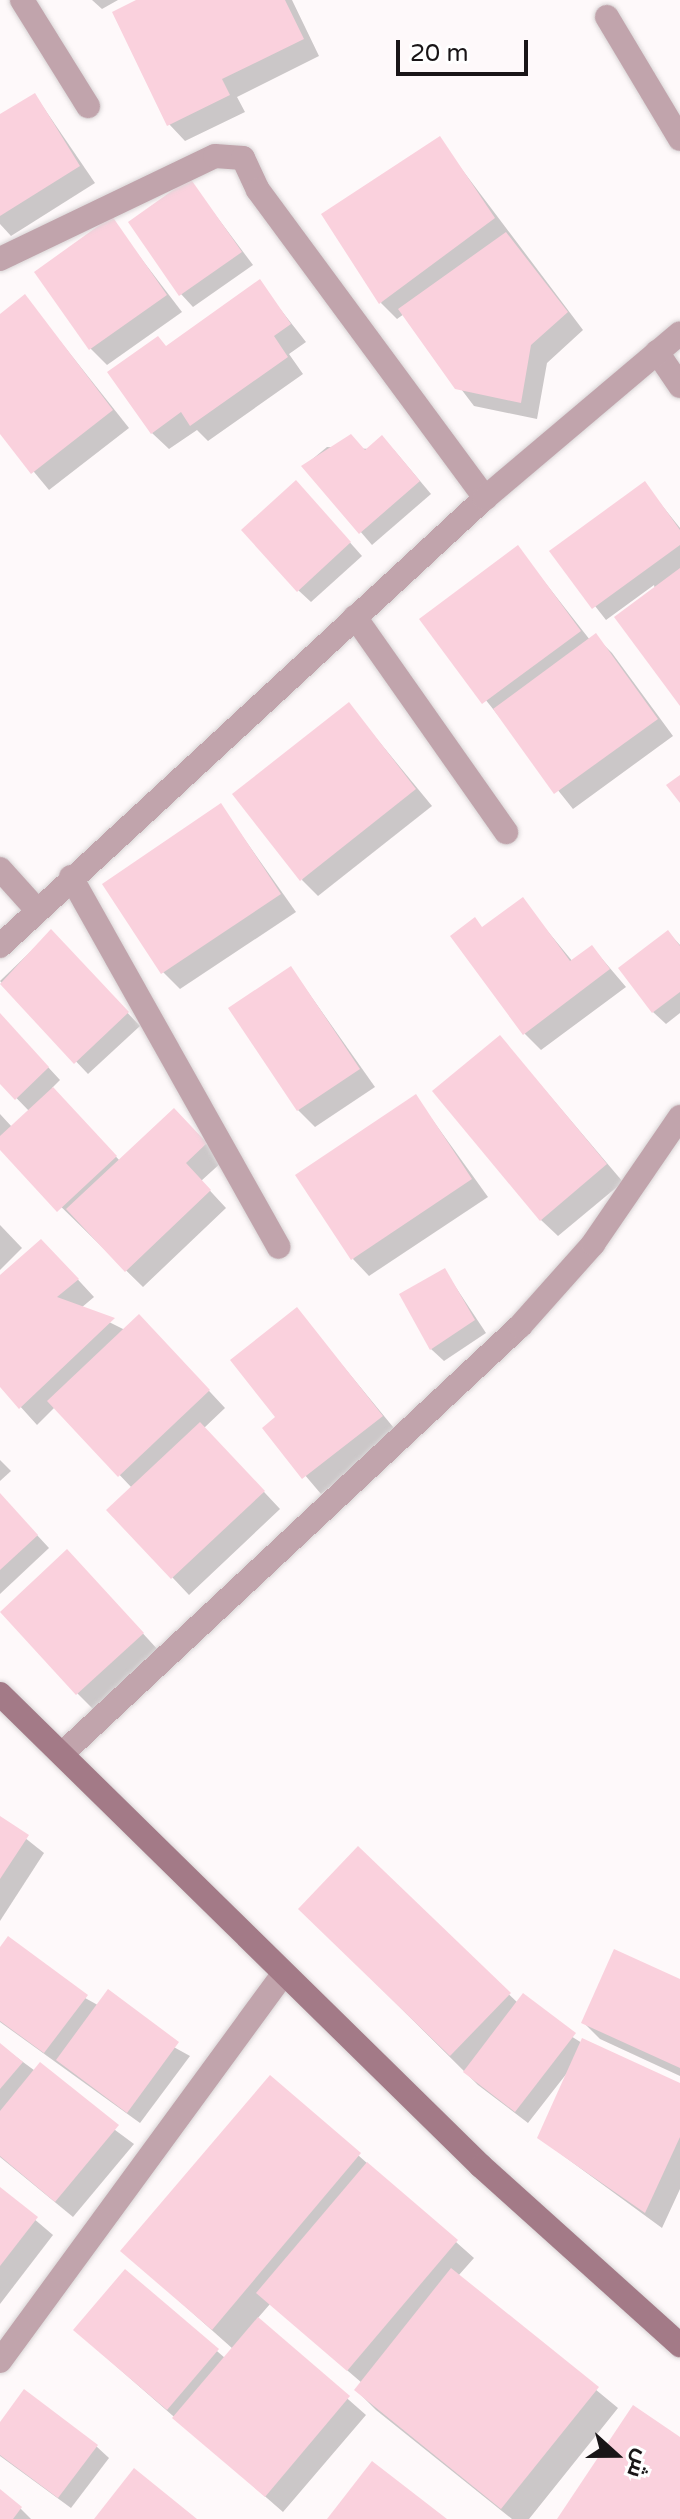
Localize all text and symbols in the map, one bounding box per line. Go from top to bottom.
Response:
scale bar [400,24,532,74]
text: 20 m [410,39,468,68]
north arrow [576,2415,656,2495]
text: ش [621,2446,656,2481]

